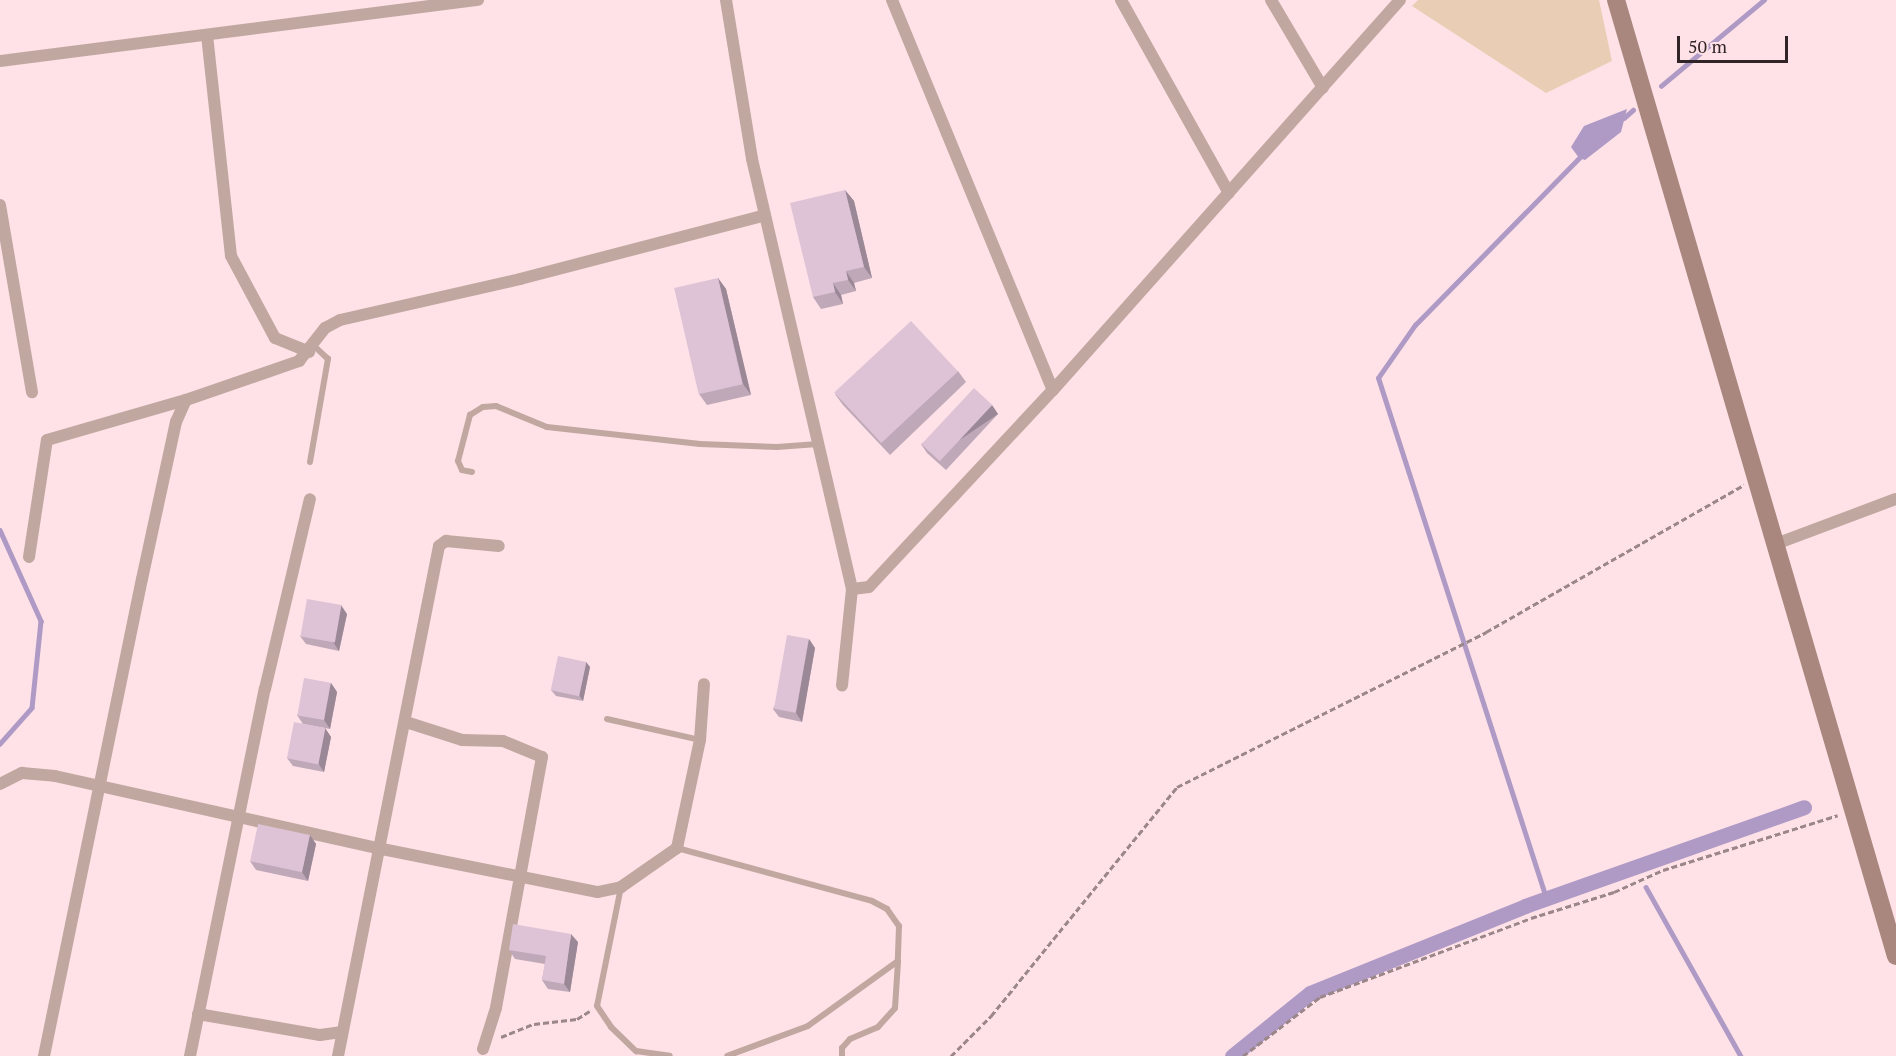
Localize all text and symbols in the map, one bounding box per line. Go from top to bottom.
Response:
scale bar [1680,24,1791,62]
text: 50 m [1688,34,1727,58]

